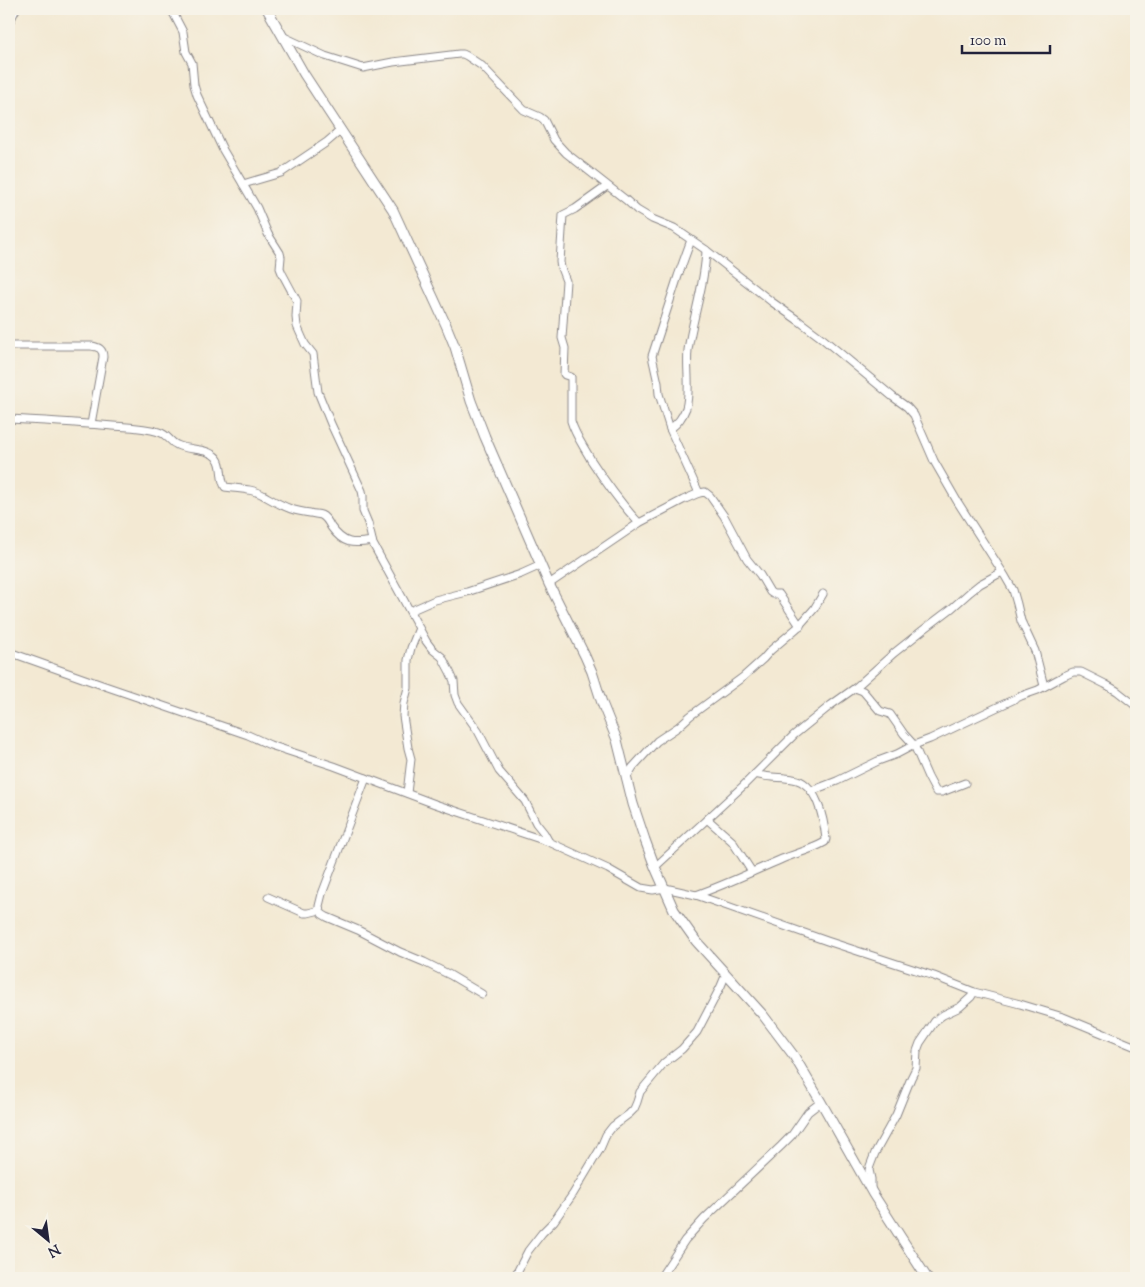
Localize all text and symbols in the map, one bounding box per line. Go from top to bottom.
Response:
scale bar [962,22,1050,54]
text: 100 m [970,31,1007,52]
north arrow [22,1214,72,1264]
text: N [44,1238,63,1261]

